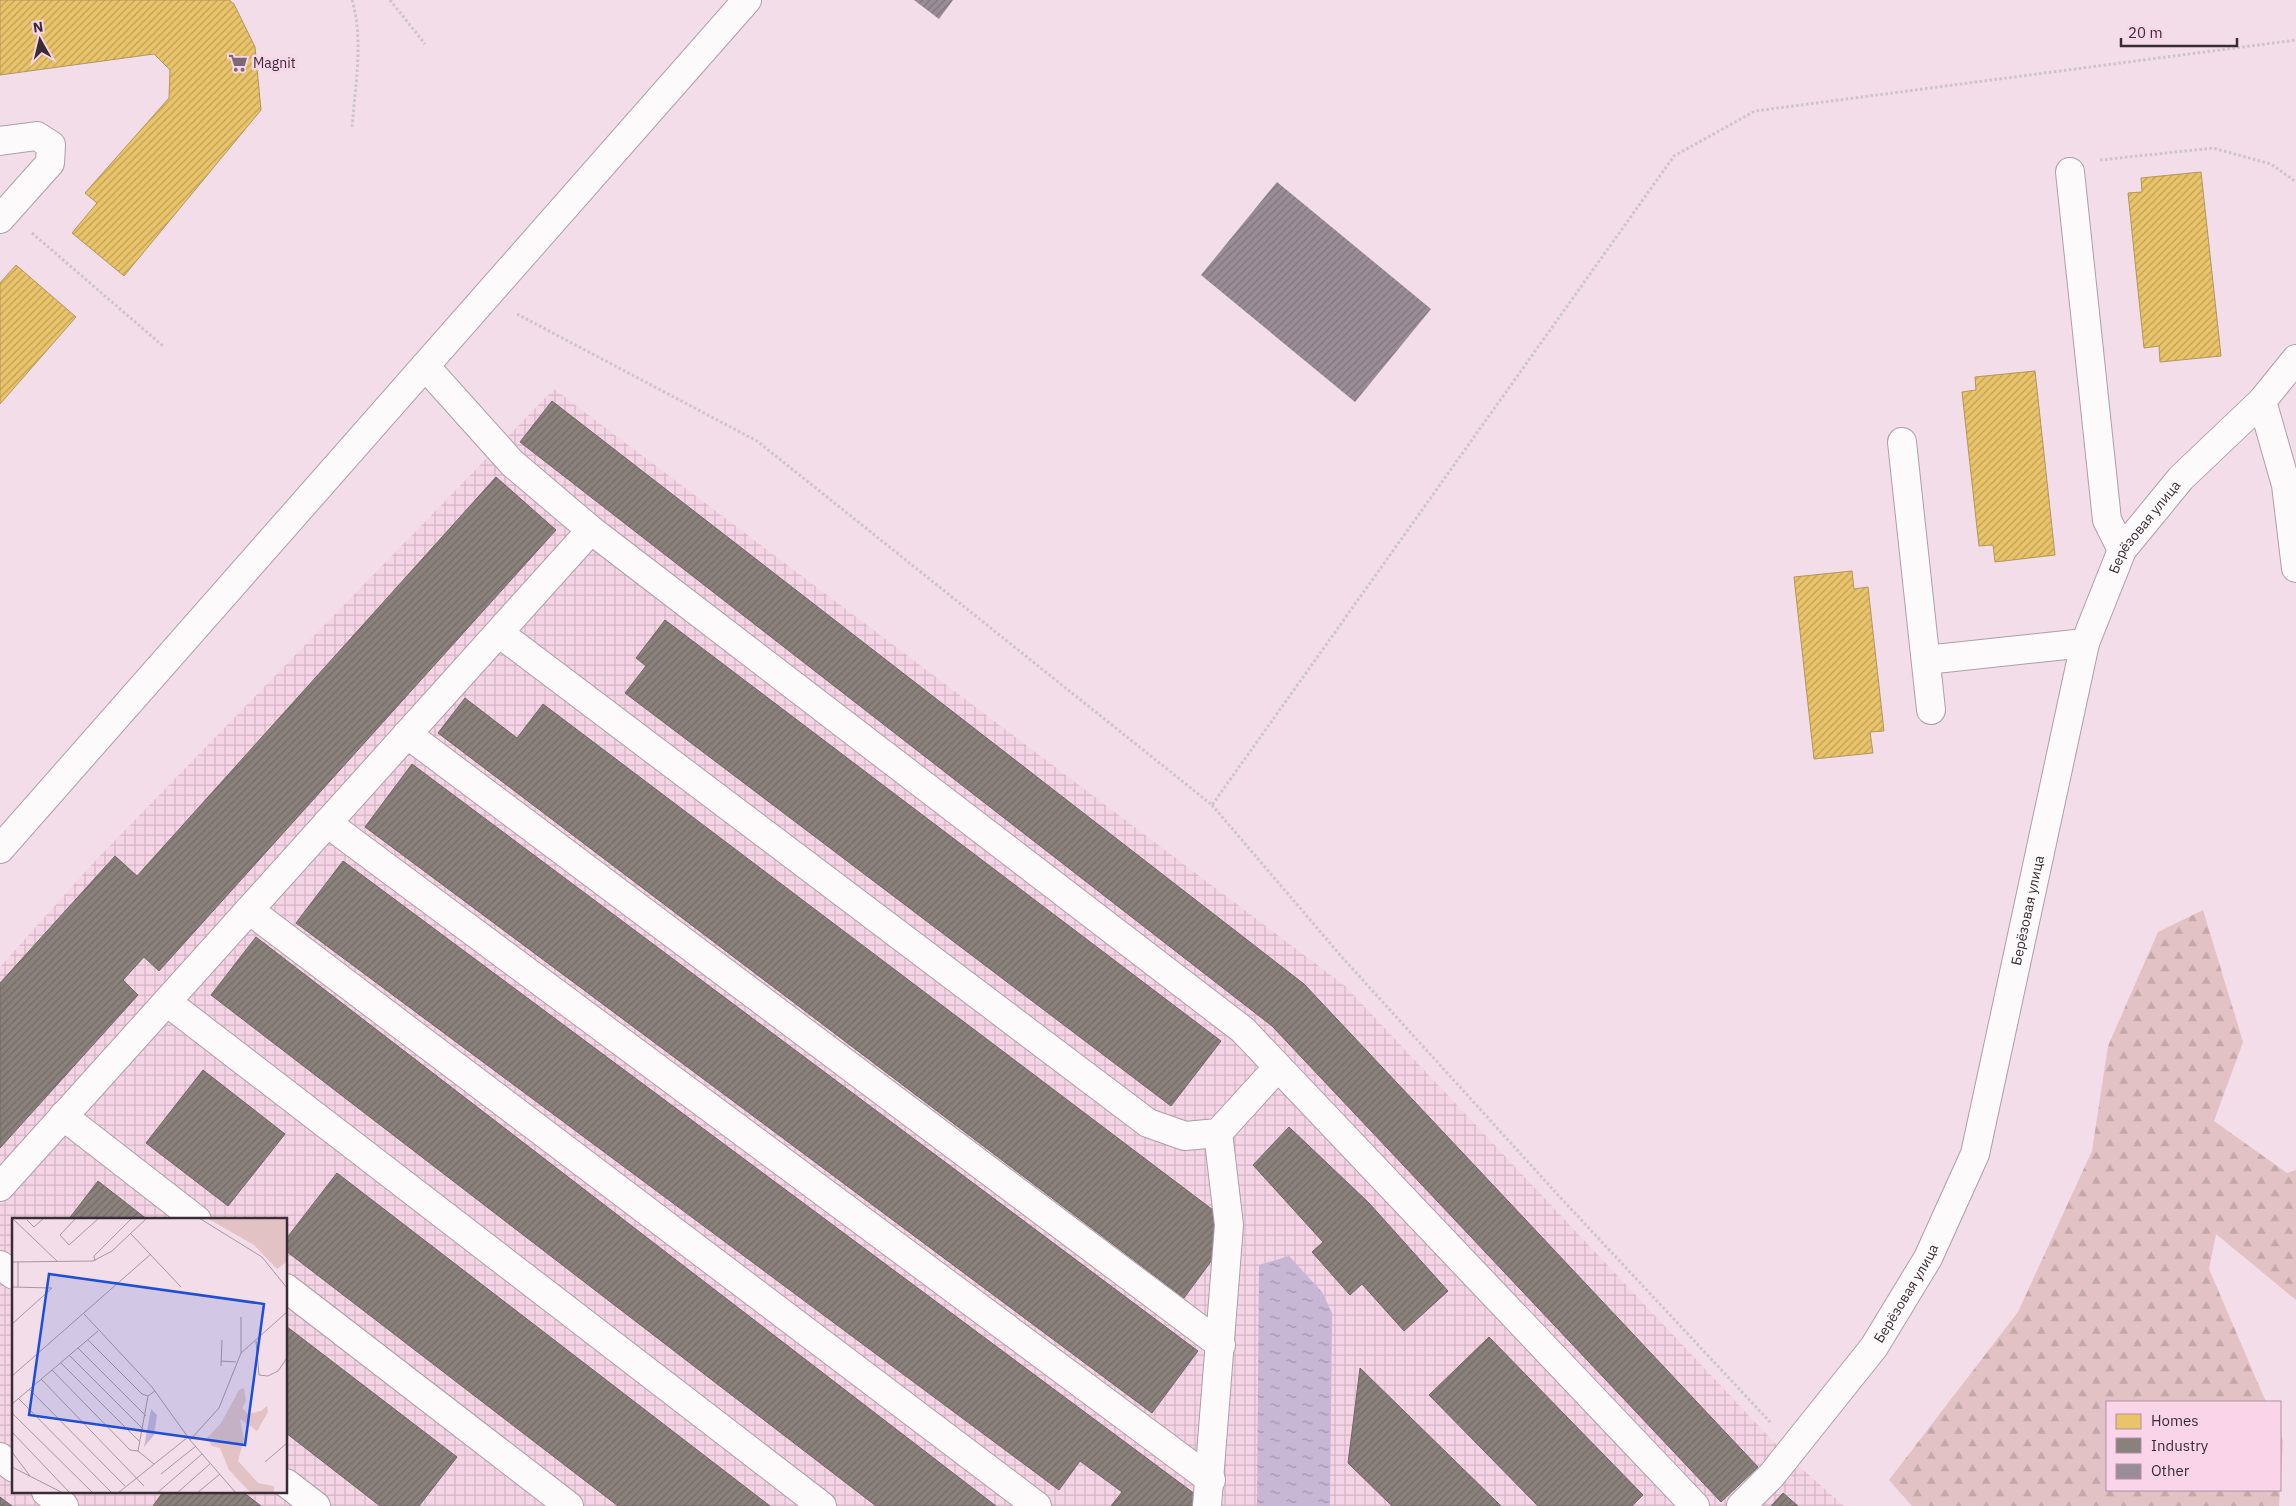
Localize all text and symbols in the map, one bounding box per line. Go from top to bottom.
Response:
north arrow [15,15,65,65]
scale bar [2121,15,2237,47]
text: N [32,18,44,37]
text: 20 m [2128,23,2163,42]
supermarket icon: Magnit [227,52,249,74]
place label: Magnit [253,54,296,72]
street label: Берёзовая улица [2105,476,2185,576]
street label: Берёзовая улица [2007,853,2048,967]
inset map [12,1218,288,1494]
street label: Берёзовая улица [1870,1241,1942,1346]
legend [2106,1401,2281,1491]
text: Homes [2151,1411,2199,1430]
text: Industry [2151,1436,2209,1455]
text: Other [2151,1461,2190,1480]

